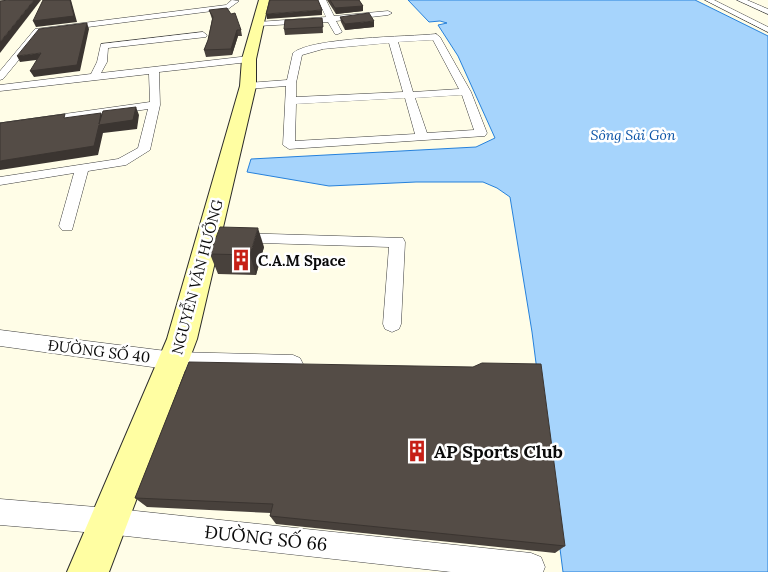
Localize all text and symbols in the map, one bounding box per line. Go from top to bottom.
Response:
water label: Sông Sài Gòn [590,126,676,144]
street label: NGUYỄN VĂN HƯỞNG [166,197,227,357]
building icon: C.A.M Space [228,247,254,273]
place label: C.A.M Space [258,251,345,270]
street label: ĐƯỜNG SỐ 40 [47,334,151,367]
building icon: AP Sports Club [404,438,430,464]
place label: AP Sports Club [434,440,563,463]
street label: ĐƯỜNG SỐ 66 [203,520,329,556]

